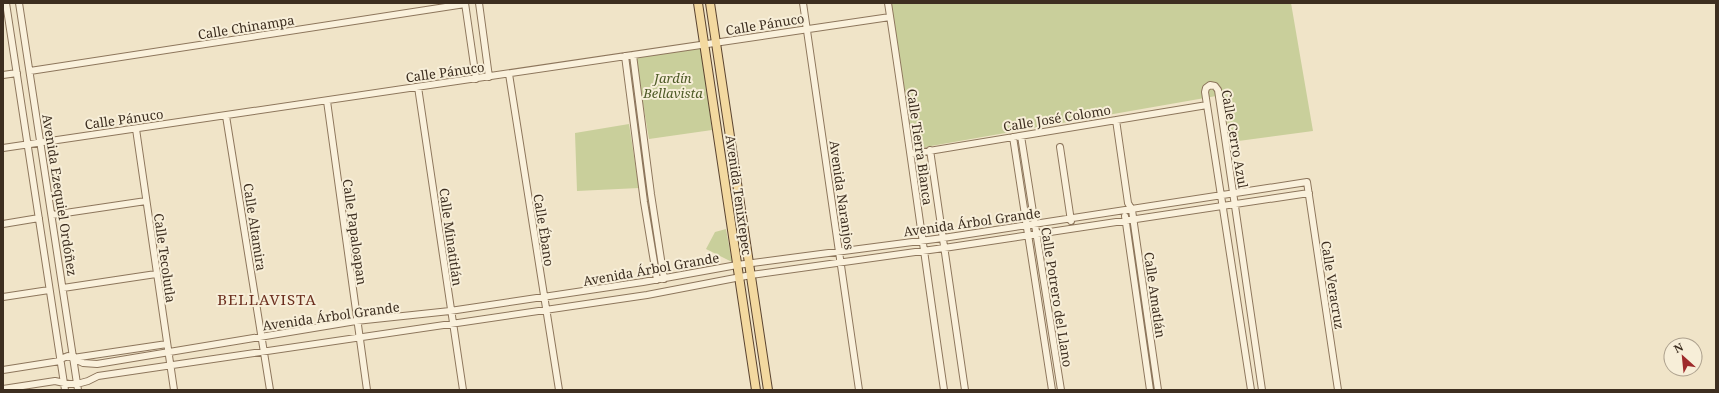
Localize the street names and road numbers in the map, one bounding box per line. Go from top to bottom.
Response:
street label: Calle Pánuco [724,9,806,39]
street label: Calle Chinampa [196,10,296,44]
street label: Calle Pánuco [404,58,486,86]
street label: Calle Tierra Blanca [903,88,937,206]
street label: Calle Cerro Azul [1217,88,1253,190]
street label: Calle José Colomo [1002,101,1112,135]
street label: Calle Pánuco [83,105,165,133]
street label: Avenida Ezequiel Ordóñez [38,113,82,277]
street label: Avenida Tenixtepec [722,134,756,256]
street label: Avenida Naranjos [825,139,859,251]
street label: Calle Papaloapan [339,178,371,287]
street label: Calle Altamira [239,182,271,272]
street label: Calle Minatitlán [435,187,467,288]
street label: Calle Ébano [529,193,559,267]
street label: Avenida Árbol Grande [902,203,1042,241]
street label: Calle Tecolutla [150,212,180,304]
street label: Calle Potrero del Llano [1037,226,1077,368]
street label: Calle Veracruz [1317,240,1349,330]
street label: Avenida Árbol Grande [581,248,721,290]
street label: Calle Amatlán [1140,251,1170,340]
street label: Avenida Árbol Grande [261,297,401,335]

